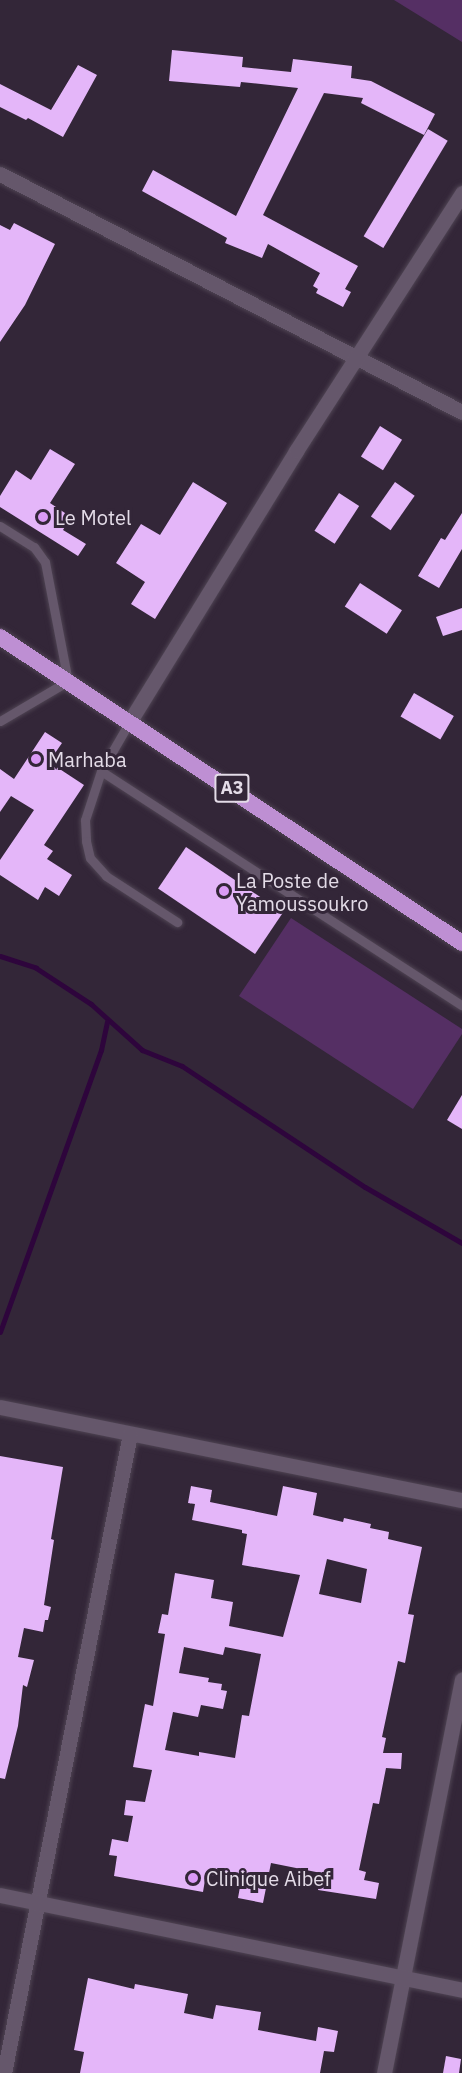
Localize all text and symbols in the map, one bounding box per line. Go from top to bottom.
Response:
place label: Le Motel [55,505,131,529]
marker: Le Motel [36,510,50,524]
place label: Marhaba [48,747,127,771]
marker: Marhaba [29,752,43,766]
road number: A3 [214,773,250,803]
place label: La Poste de Yamoussoukro [236,868,368,915]
marker: La Poste de Yamoussoukro [217,884,231,898]
place label: Clinique Aibef [206,1866,331,1890]
marker: Clinique Aibef [184,1869,202,1887]

